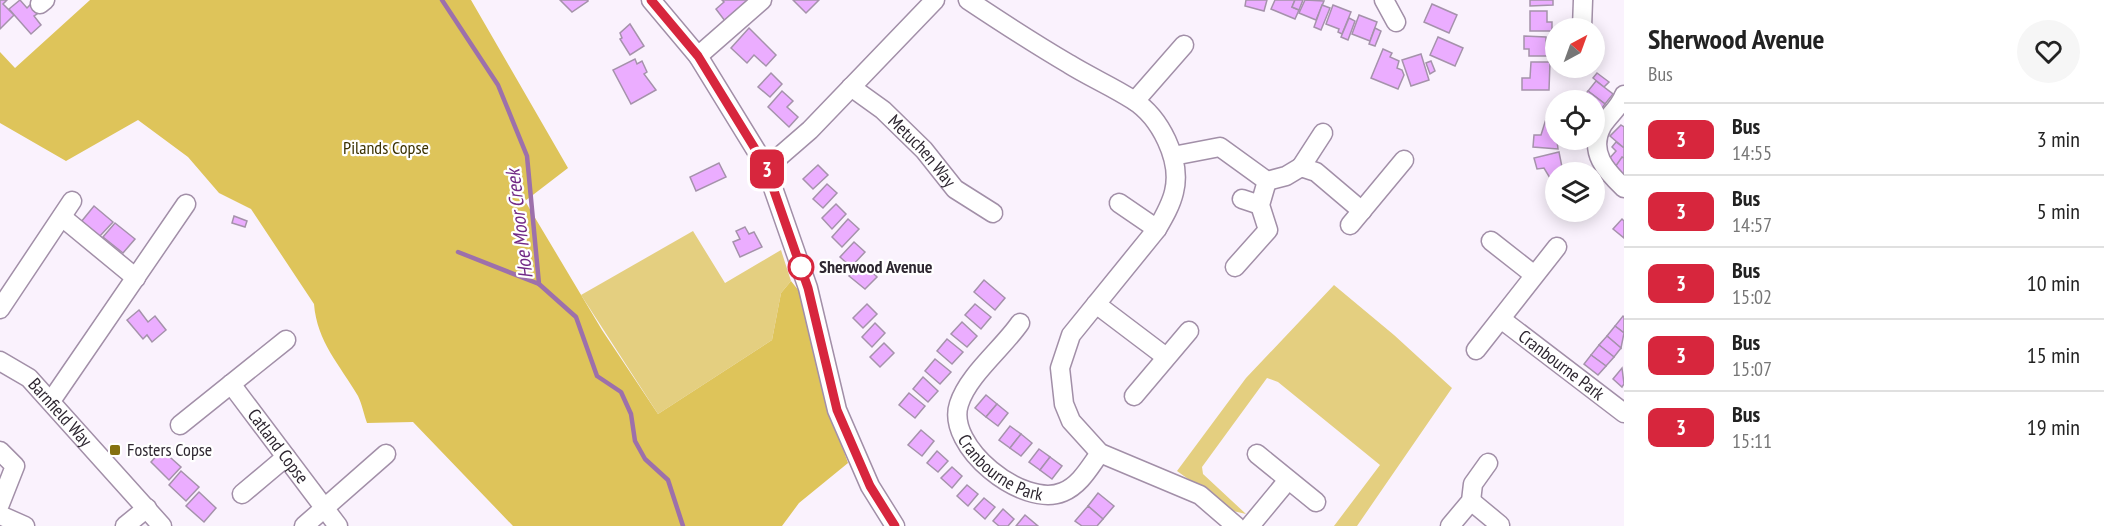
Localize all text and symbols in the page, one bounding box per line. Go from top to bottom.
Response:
north arrow [1545,18,1605,78]
map controls [1545,18,1605,222]
text: Sherwood Avenue [1648,20,1824,57]
button: heart [2017,20,2080,83]
text: Bus [1648,61,1673,87]
button: locate [1545,90,1605,150]
street label: Metuchen Way [883,109,961,192]
text: Bus [1732,112,1760,140]
text: 3 min [2037,125,2080,153]
text: 3 [1676,126,1686,153]
park label: Pilands Copse [343,136,429,159]
text: 14:55 [1732,140,1772,166]
line badge: 3 [748,150,786,188]
text: 3 [762,156,772,183]
button: layers [1545,162,1605,222]
water label: Hoe Moor Creek [499,166,539,280]
text: Bus [1732,184,1760,212]
text: 5 min [2037,197,2080,225]
text: 3 [1676,198,1686,225]
text: 14:57 [1732,212,1772,238]
marker: Sherwood Avenue [788,254,814,280]
place label: Sherwood Avenue [819,255,933,278]
text: Bus [1732,256,1760,284]
text: 10 min [2027,269,2080,297]
text: 3 [1676,270,1686,297]
text: 15:02 [1732,284,1772,310]
street label: Cranbourne Park [1514,325,1609,405]
text: Bus [1732,328,1760,356]
text: 15 min [2027,341,2080,369]
text: 3 [1676,342,1686,369]
text: 15:07 [1732,356,1772,382]
street label: Barnfield Way [23,373,97,452]
text: Bus [1732,400,1760,428]
street label: Catland Copse [243,404,314,488]
text: 19 min [2027,413,2080,441]
text: 3 [1676,414,1686,441]
text: 15:11 [1732,428,1772,454]
street label: Cranbourne Park [953,430,1044,505]
place label: Fosters Copse [127,438,212,461]
marker: Fosters Copse [108,443,122,457]

